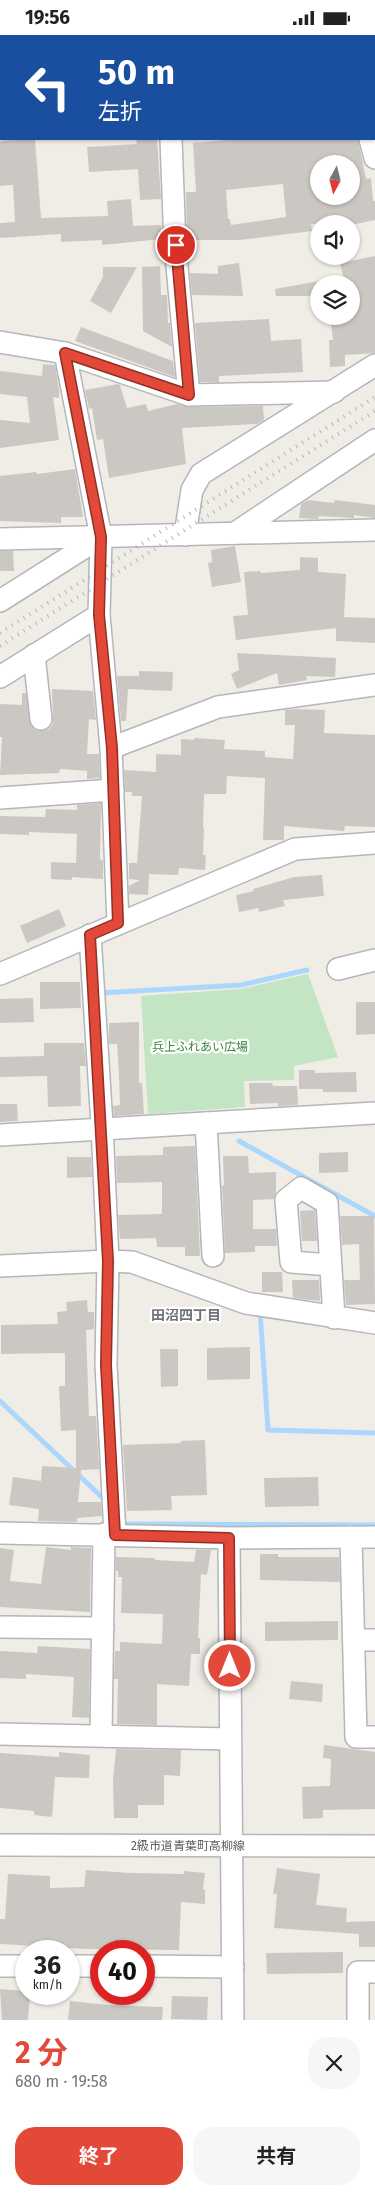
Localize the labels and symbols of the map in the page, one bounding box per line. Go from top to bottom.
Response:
north arrow [310,155,360,205]
pin [155,224,197,266]
park label: 兵上ふれあい広場 [152,1040,248,1054]
district label: 田沼四丁目 [151,1307,221,1324]
position arrow [203,1639,255,1691]
street label: 2級市道青葉町高柳線 [131,1839,245,1853]
speed limit sign: 40 [90,1940,155,2005]

